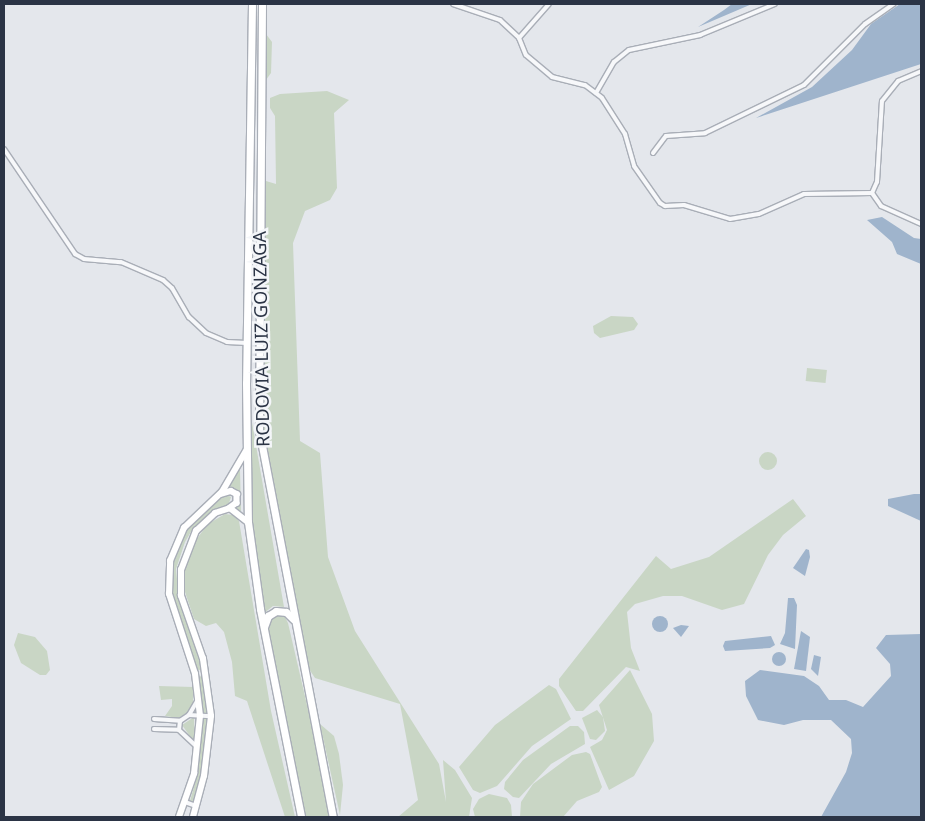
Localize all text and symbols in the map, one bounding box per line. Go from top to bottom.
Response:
street label: RODOVIA LUIZ GONZAGA [248,231,274,447]

